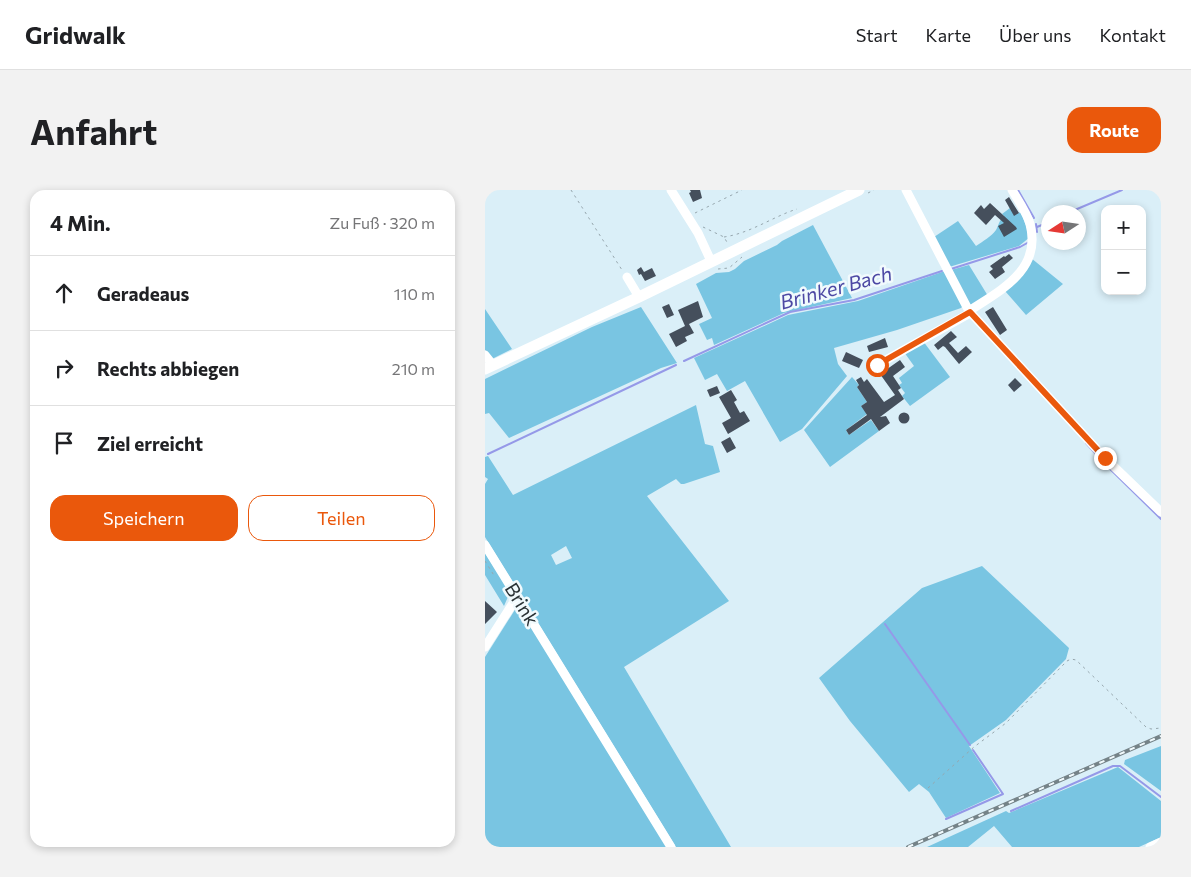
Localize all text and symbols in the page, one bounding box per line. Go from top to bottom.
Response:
text: Gridwalk [25,20,126,49]
text: Start [856,24,898,46]
text: Karte [926,24,971,46]
text: Über uns [999,24,1072,46]
text: Kontakt [1100,24,1166,46]
button: Route [1067,107,1161,153]
text: Anfahrt [30,109,157,152]
north arrow [1041,205,1086,250]
map controls [1101,205,1146,295]
button: + [1101,205,1146,250]
text: 4 Min. [50,210,111,235]
text: Zu Fuß · 320 m [329,213,435,232]
button: − [1101,250,1146,295]
water label: Brinker Bach [777,261,894,314]
icon: ahead [50,279,78,307]
text: Geradeaus [97,282,189,305]
text: 110 m [394,284,435,303]
icon: right [50,354,78,382]
route start [866,354,889,377]
text: Rechts abbiegen [97,357,239,380]
text: 210 m [392,359,435,378]
icon: arrive [50,429,78,457]
text: Ziel erreicht [97,432,203,455]
route end [1094,447,1117,470]
button: Speichern [50,495,238,541]
button: Teilen [248,495,435,541]
street label: Brink [500,578,544,629]

